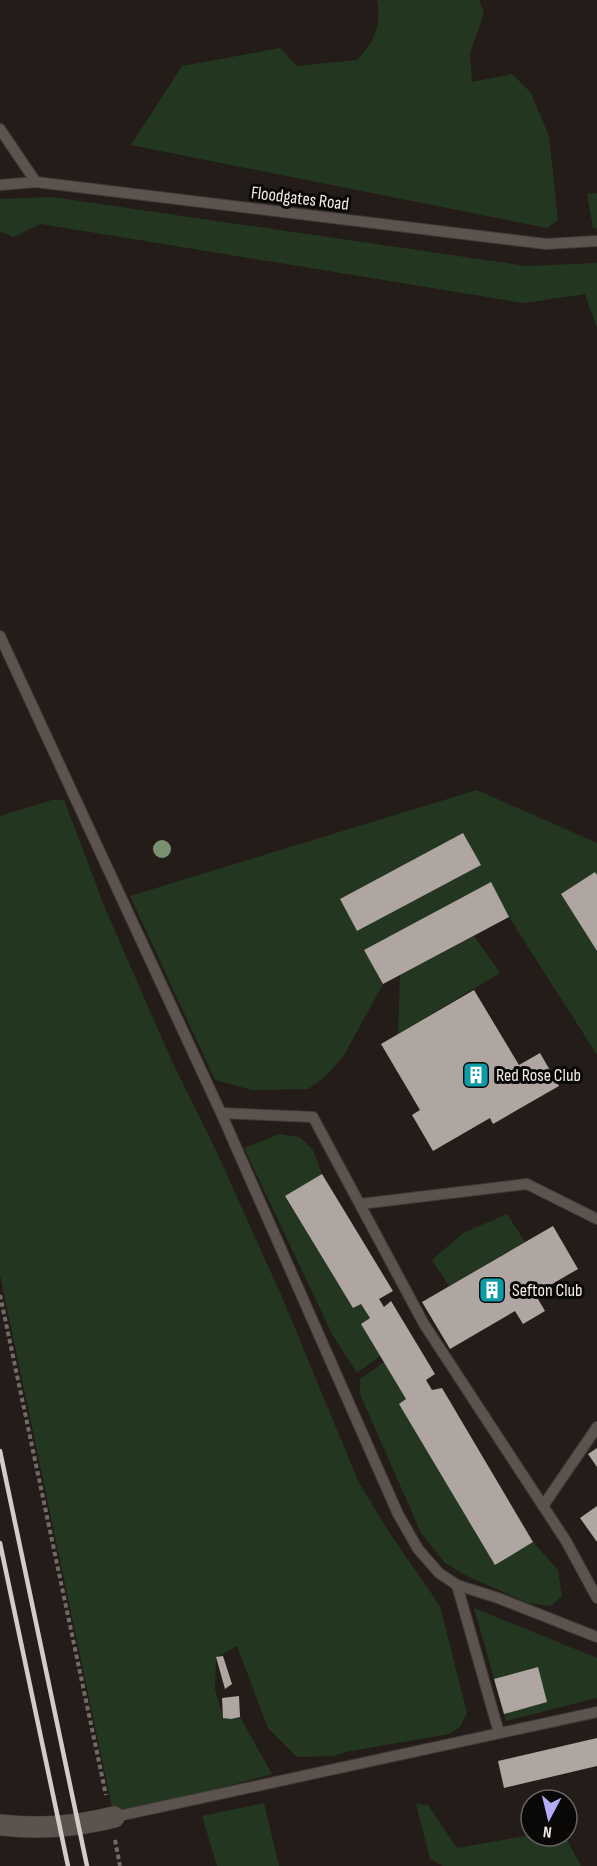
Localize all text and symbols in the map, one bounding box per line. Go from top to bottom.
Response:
street label: Floodgates Road [250,182,350,215]
building icon: Red Rose Club [461,1060,491,1090]
place label: Red Rose Club [496,1065,581,1086]
building icon: Sefton Club [477,1275,507,1305]
place label: Sefton Club [512,1280,583,1301]
north arrow [519,1788,579,1848]
text: N [542,1821,553,1841]

